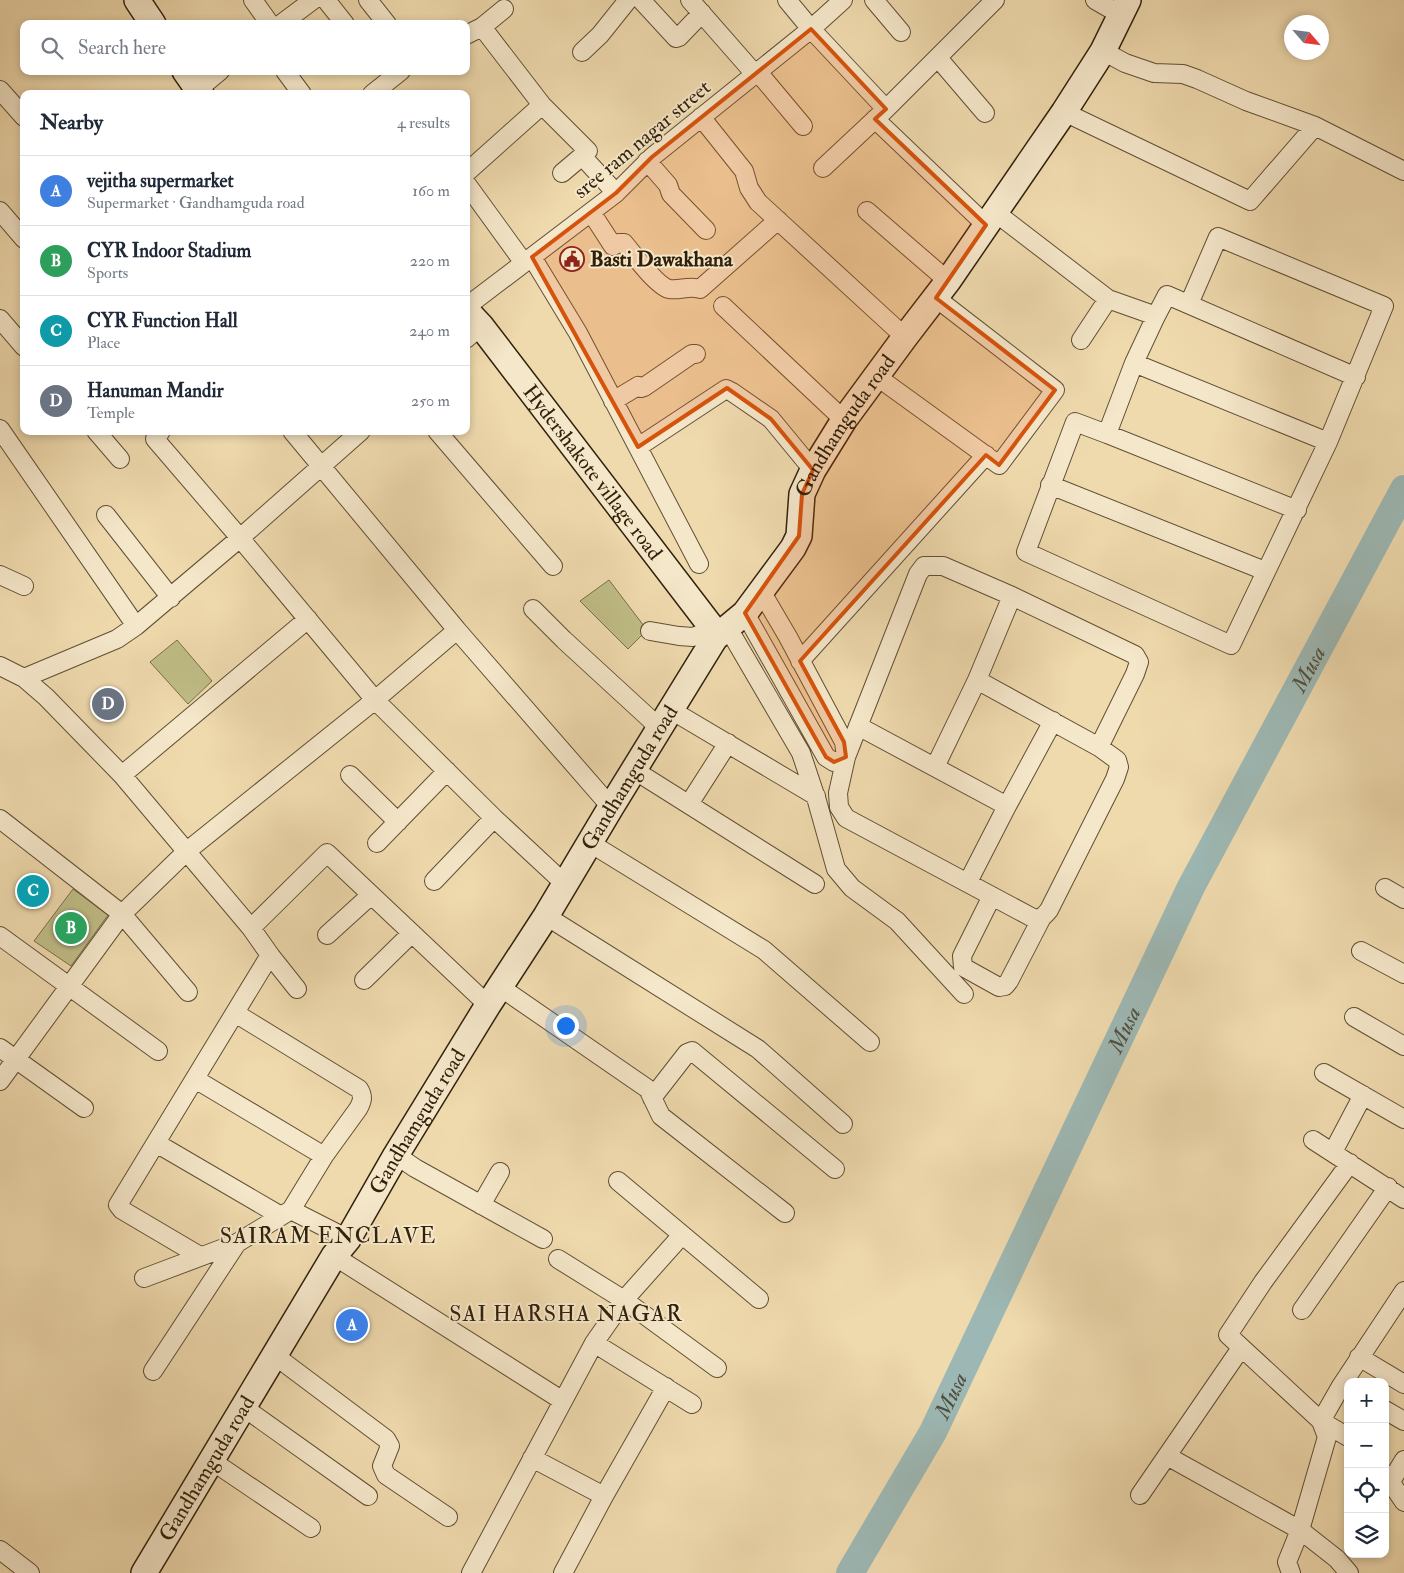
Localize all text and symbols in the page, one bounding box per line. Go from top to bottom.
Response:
north arrow [1284,15,1329,60]
search box [20,20,470,75]
icon: search [38,34,66,62]
text: Search here [78,36,166,60]
street label: sree ram nagar street [568,74,717,205]
text: Nearby [40,109,103,136]
text: 4 results [397,113,450,133]
text: vejitha supermarket [87,169,234,193]
text: A [51,181,61,201]
text: 160 m [412,181,450,201]
text: Supermarket · Gandhamguda road [87,193,305,213]
text: CYR Indoor Stadium [87,239,251,263]
public building icon: Basti Dawakhana [559,246,585,272]
place label: Basti Dawakhana [590,246,734,273]
text: B [51,251,61,271]
text: 220 m [410,251,450,271]
text: Sports [87,263,128,283]
text: CYR Function Hall [87,309,238,333]
text: C [50,321,62,341]
text: 240 m [409,321,450,341]
text: Place [87,333,120,353]
street label: Gandhamguda road [789,349,902,501]
text: Hanuman Mandir [87,379,224,403]
street label: Hydershakote village road [517,379,669,566]
text: D [49,391,63,411]
text: 250 m [411,391,450,411]
text: Temple [87,403,135,423]
water label: Musa [1284,642,1332,699]
pin: D [92,685,124,723]
street label: Gandhamguda road [575,700,685,855]
pin: C [17,872,49,910]
pin: B [55,909,87,947]
water label: Musa [1101,1002,1147,1059]
your location [553,1013,579,1039]
street label: Gandhamguda road [363,1043,472,1199]
district label: SAIRAM ENCLAVE [220,1222,436,1250]
district label: SAI HARSHA NAGAR [449,1300,683,1328]
pin: A [336,1306,368,1344]
water label: Musa [927,1368,974,1425]
map controls [1344,1378,1389,1558]
button: + [1344,1378,1389,1423]
street label: Gandhamguda road [153,1390,261,1546]
button: − [1344,1423,1389,1468]
button: locate [1344,1468,1389,1513]
button: layers [1344,1513,1389,1558]

